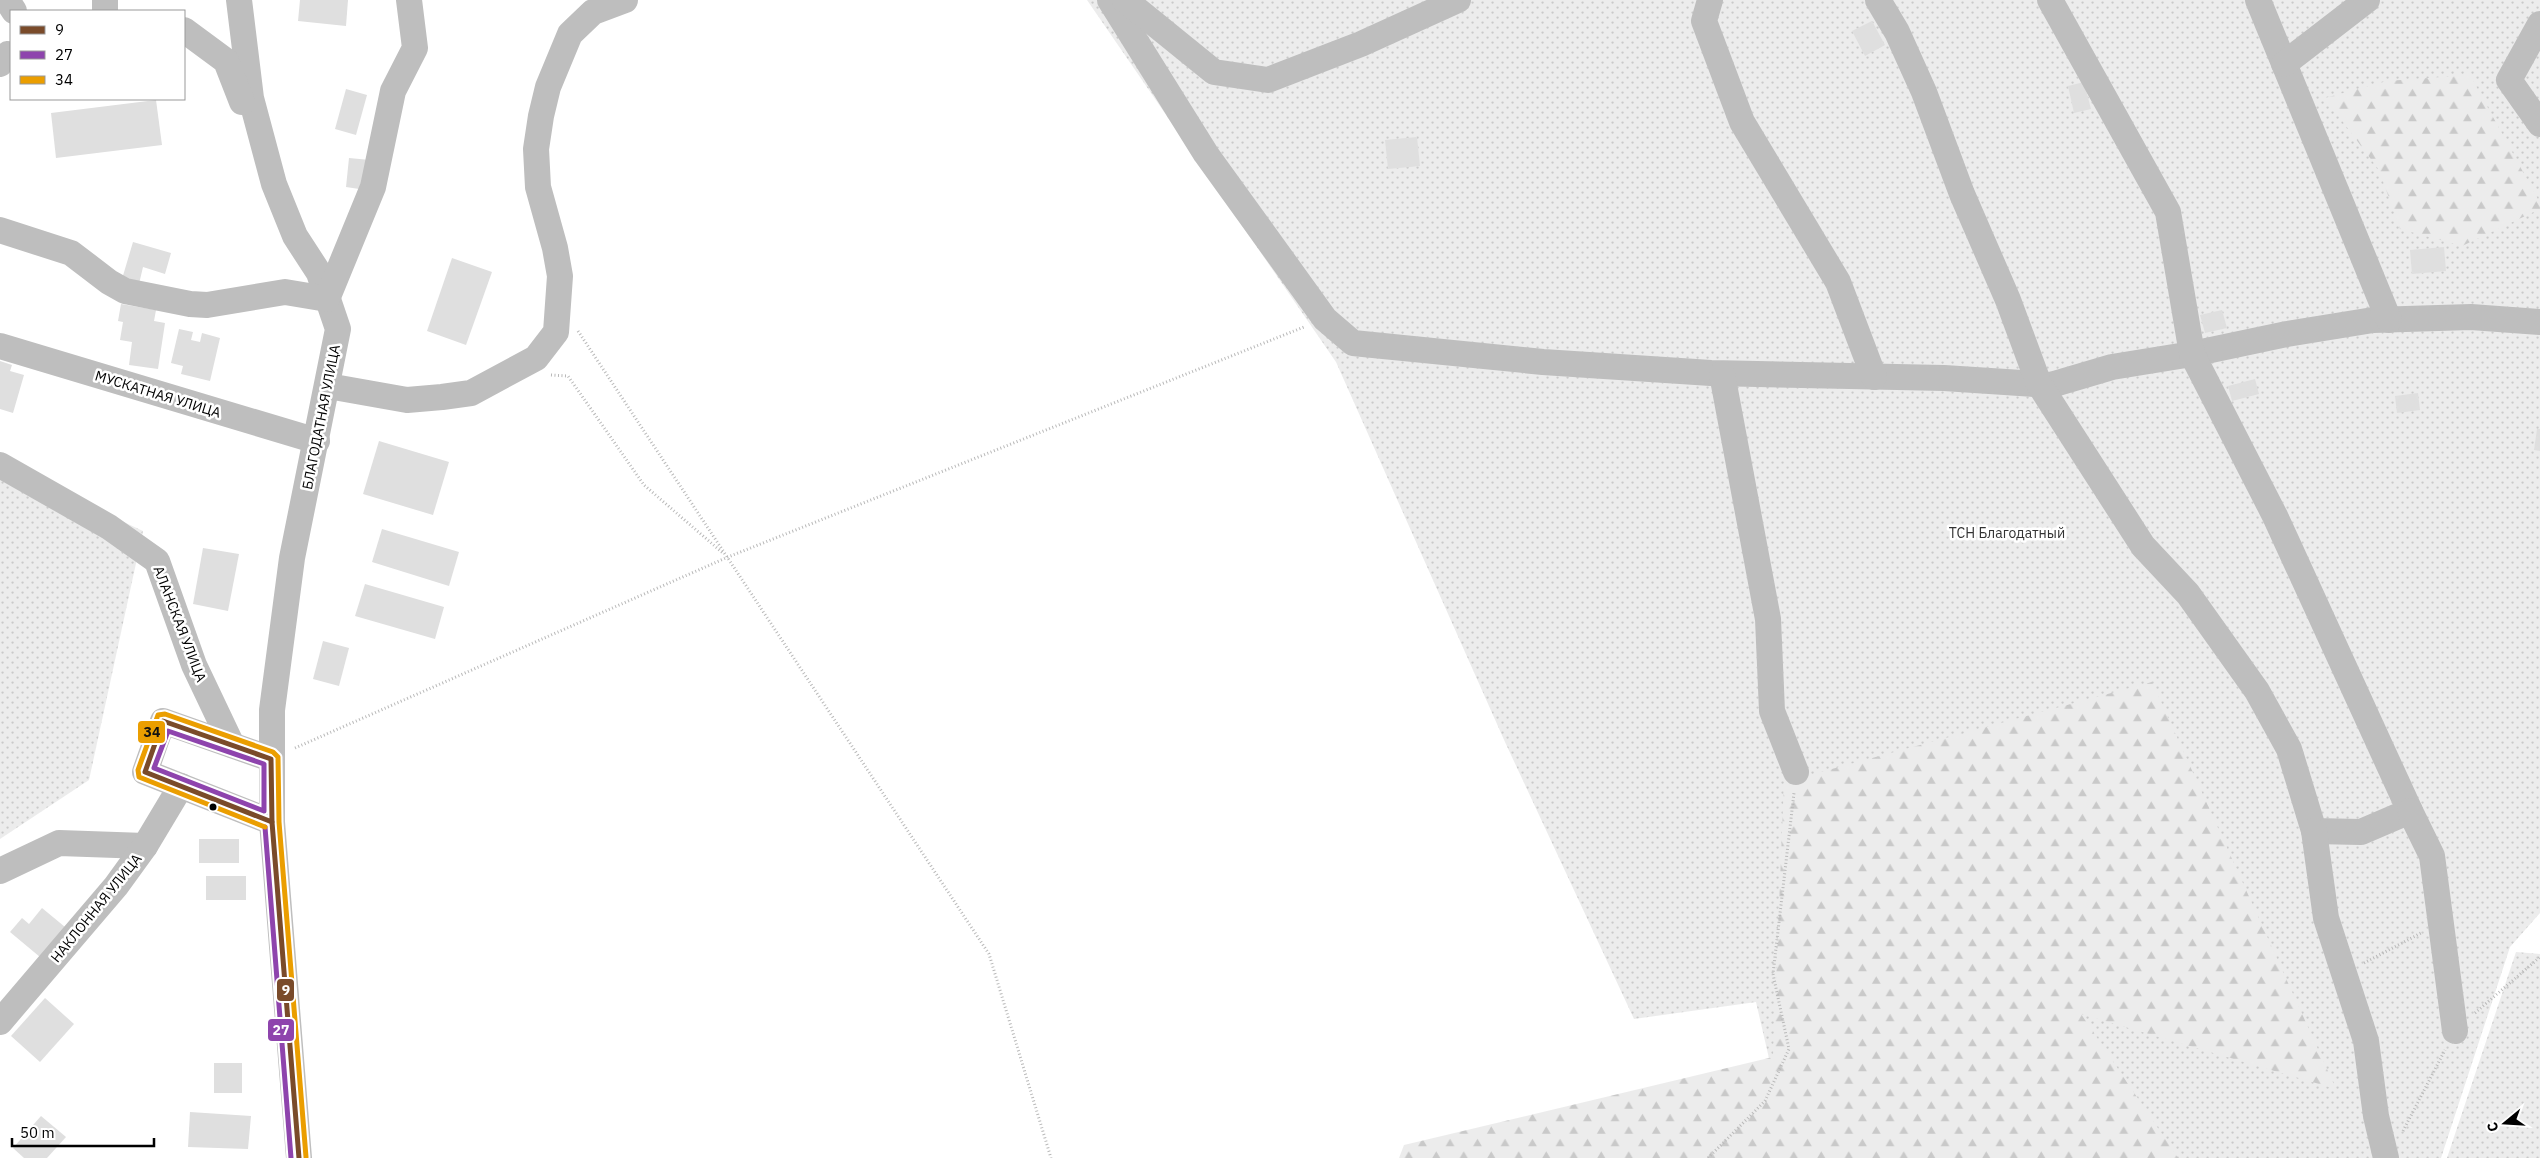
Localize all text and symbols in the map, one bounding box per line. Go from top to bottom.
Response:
legend [10,10,185,100]
text: 9 [55,20,64,39]
text: 27 [55,45,73,64]
text: 34 [55,70,73,89]
street label: БЛАГОДАТНАЯ УЛИЦА [298,343,344,491]
street label: МУСКАТНАЯ УЛИЦА [93,366,223,422]
park label: ТСН Благодатный [1949,524,2065,542]
street label: АЛАНСКАЯ УЛИЦА [150,563,210,685]
line badge: 34 [137,720,166,744]
text: 34 [144,723,160,741]
unlabelled marker [208,802,218,812]
street label: НАКЛОННАЯ УЛИЦА [47,850,145,966]
line badge: 9 [276,978,295,1002]
text: 9 [282,981,290,999]
line badge: 27 [267,1018,295,1042]
text: 27 [273,1021,289,1039]
north arrow [2480,1098,2530,1148]
scale bar [12,1116,155,1148]
text: С [2483,1120,2503,1134]
text: 50 m [20,1123,55,1142]

